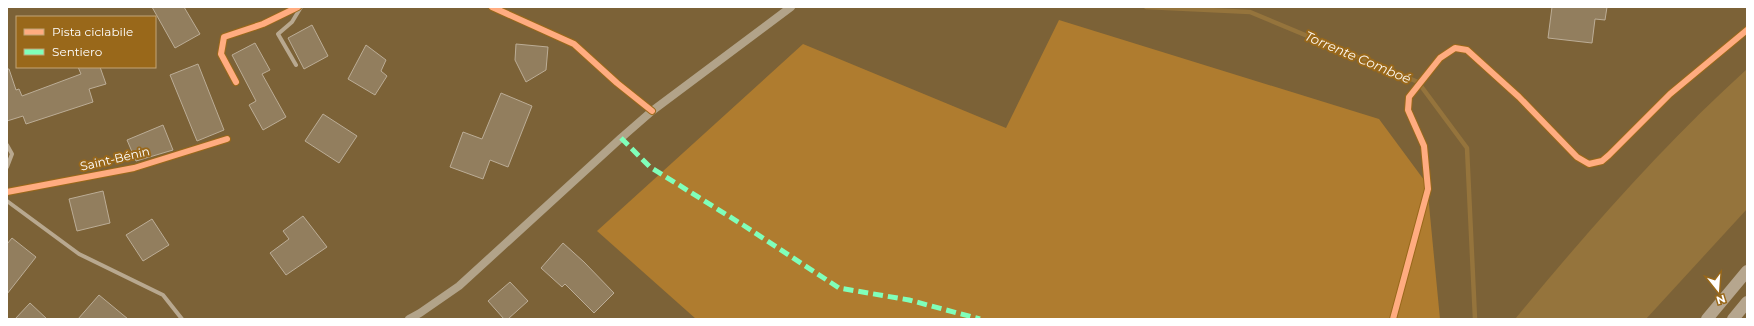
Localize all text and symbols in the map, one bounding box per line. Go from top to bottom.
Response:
legend [16,16,156,68]
text: Pista ciclabile [52,24,133,39]
water label: Torrente Comboé [1302,27,1414,87]
text: Sentiero [52,44,102,59]
street label: Saint-Bénin [79,143,151,174]
north arrow [1698,270,1738,310]
text: N [1715,292,1727,308]

